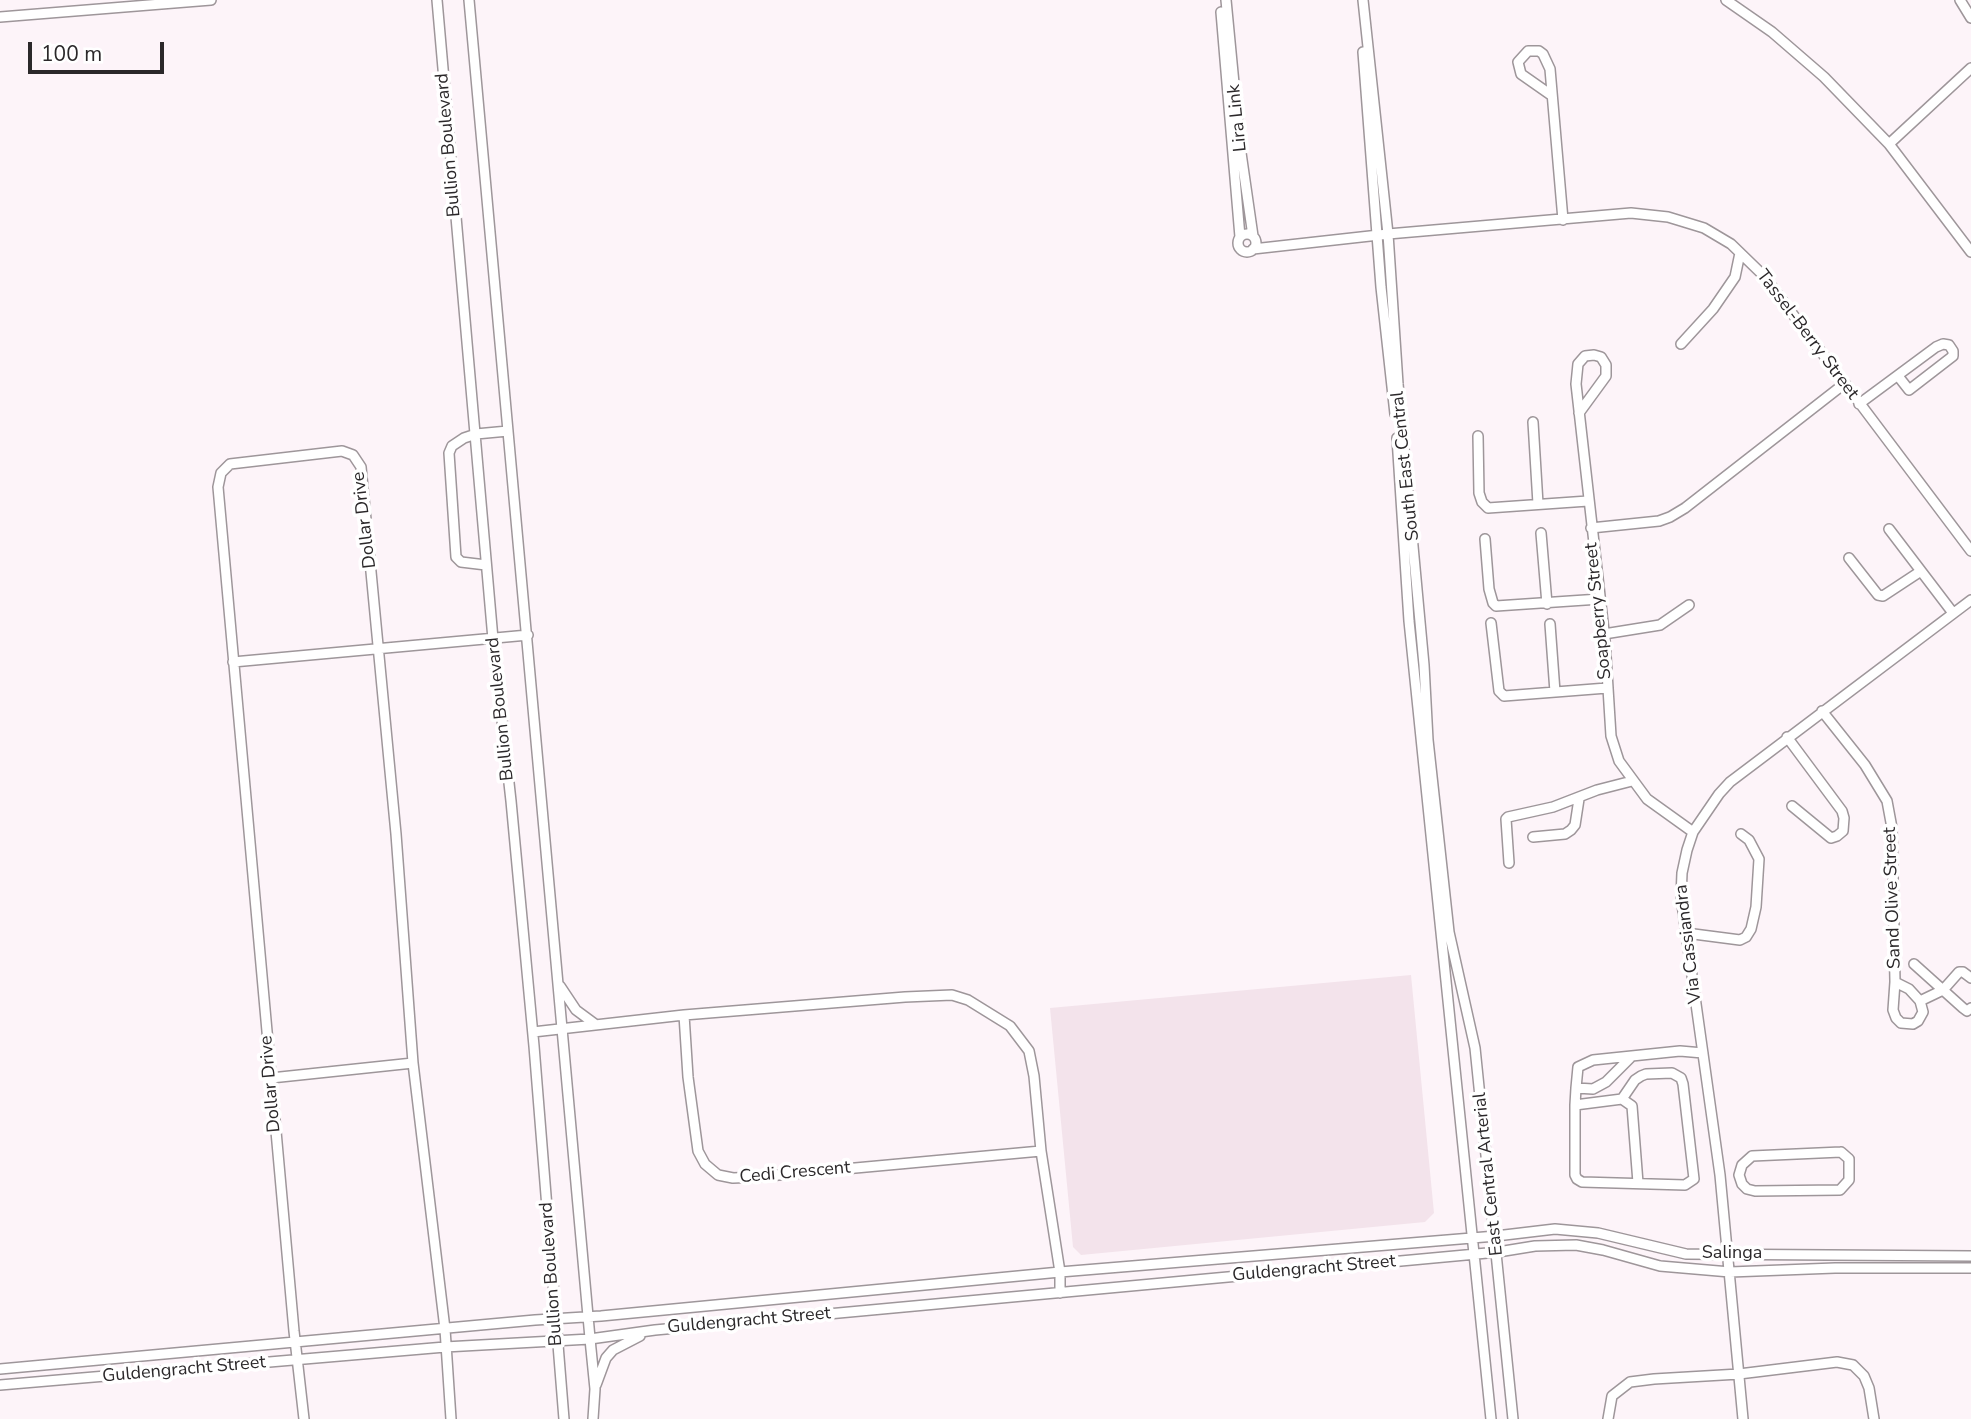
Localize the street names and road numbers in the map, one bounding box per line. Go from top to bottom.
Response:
street label: Bullion Boulevard [432,72,466,218]
street label: Lira Link [1224,83,1252,153]
street label: Tassel-Berry Street [1751,266,1863,404]
street label: South East Central [1387,390,1425,542]
street label: Dollar Drive [348,470,382,570]
street label: Soapberry Street [1581,541,1617,681]
street label: Bullion Boulevard [483,636,519,782]
street label: Sand Olive Street [1880,827,1906,969]
street label: Via Cassiandra [1671,883,1707,1005]
street label: Dollar Drive [256,1035,286,1133]
street label: East Central Arterial [1470,1091,1508,1257]
street label: Cedi Crescent [739,1157,851,1189]
street label: Bullion Boulevard [536,1201,568,1347]
street label: Salinga [1702,1243,1762,1265]
street label: Guldengracht Street [1232,1251,1396,1287]
street label: Guldengracht Street [667,1303,831,1339]
street label: Guldengracht Street [102,1352,266,1388]

